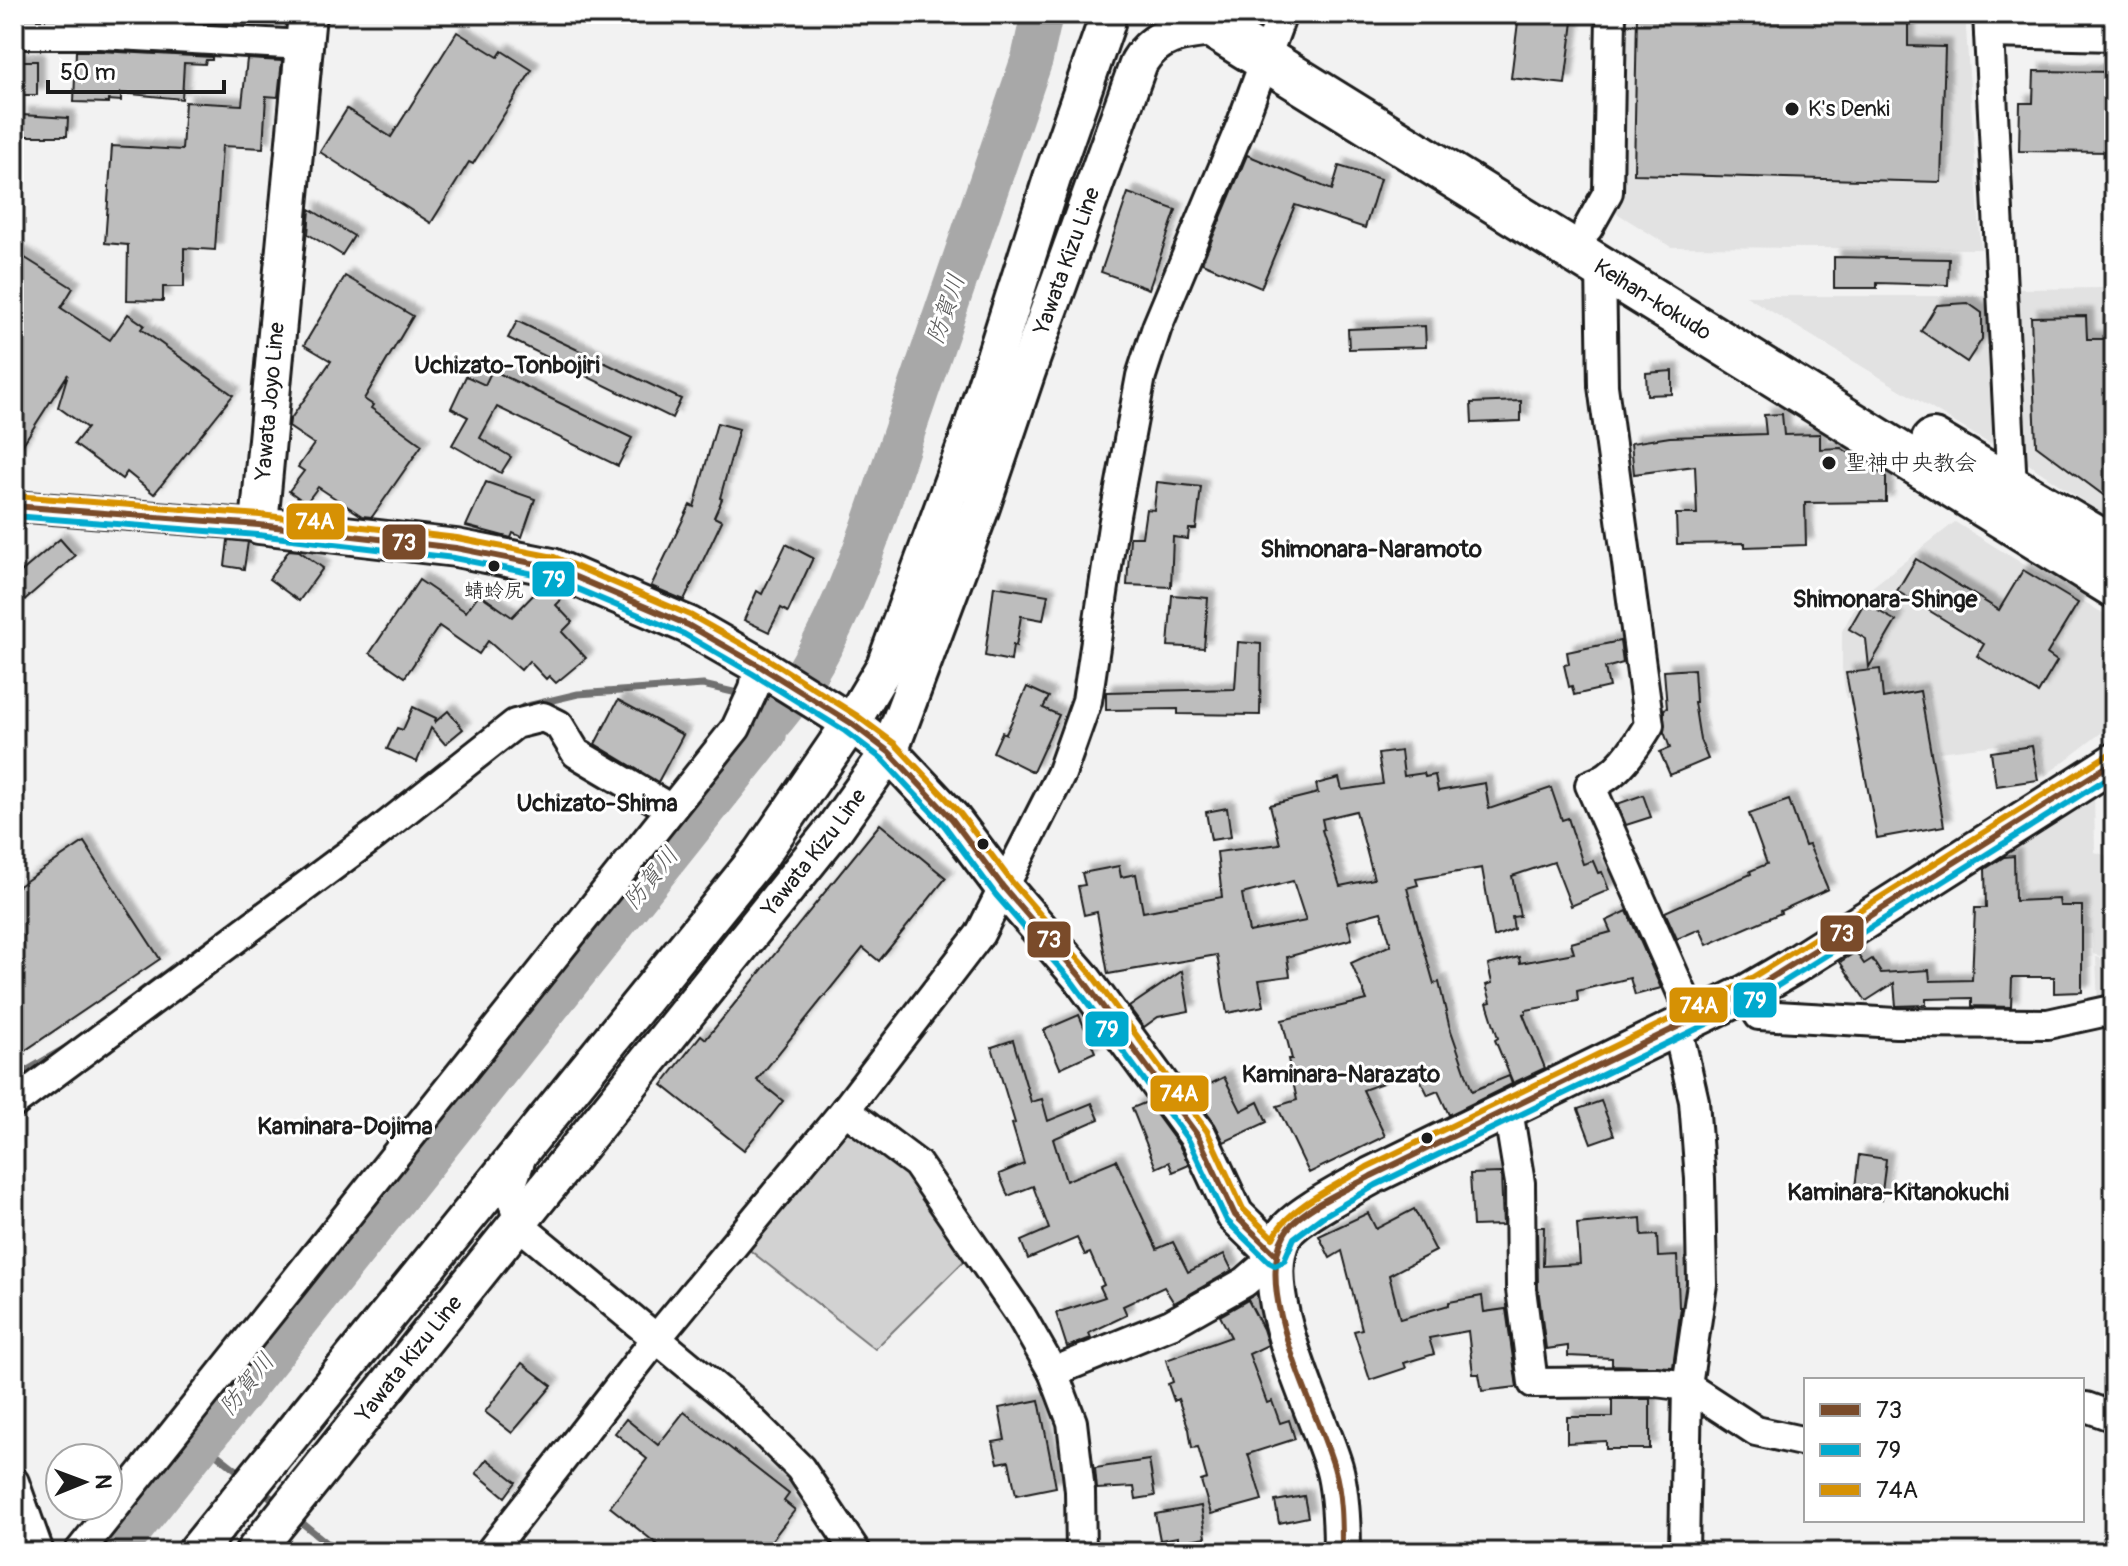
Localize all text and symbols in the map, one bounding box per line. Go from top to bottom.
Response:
scale bar [48,44,224,94]
text: 50 m [60,58,116,87]
place label: K's Denki [1808,95,1890,123]
marker: K's Denki [1783,100,1801,118]
street label: Yawata Kizu Line [1027,183,1106,339]
street label: Keihan-kokudo [1589,253,1717,347]
water label: 防賀川 [921,270,971,348]
street label: Yawata Joyo Line [249,321,291,482]
district label: Uchizato-Tonbojiri [414,351,600,380]
place label: 聖神中央教会 [1845,449,1977,477]
marker: 聖神中央教会 [1820,454,1838,472]
line badge: 74A [285,502,346,541]
text: 74A [296,508,335,536]
line badge: 73 [381,523,427,561]
text: 73 [392,529,416,557]
district label: Shimonara-Naramoto [1260,535,1482,564]
marker: 蜻蛉尻 [486,558,502,574]
line badge: 79 [531,560,576,598]
text: 79 [543,566,565,594]
place label: 蜻蛉尻 [464,578,524,603]
district label: Shimonara-Shinge [1793,585,1979,614]
street label: Yawata Kizu Line [755,783,873,923]
district label: Uchizato-Shima [516,789,678,818]
unlabelled marker [975,836,991,852]
water label: 防賀川 [617,841,685,915]
line badge: 73 [1819,914,1865,953]
line badge: 73 [1026,920,1072,959]
text: 73 [1830,920,1854,948]
text: 73 [1037,926,1061,954]
line badge: 79 [1732,981,1778,1019]
line badge: 74A [1668,986,1729,1024]
text: 79 [1744,987,1766,1015]
text: 74A [1680,992,1719,1020]
line badge: 79 [1084,1010,1130,1048]
text: 79 [1096,1016,1118,1044]
district label: Kaminara-Narazato [1242,1060,1440,1089]
line badge: 74A [1149,1074,1210,1113]
text: 74A [1160,1080,1199,1108]
district label: Kaminara-Dojima [257,1112,433,1141]
unlabelled marker [1419,1130,1435,1146]
district label: Kaminara-Kitanokuchi [1787,1178,2009,1207]
street label: Yawata Kizu Line [349,1289,469,1428]
water label: 防賀川 [213,1347,281,1421]
legend [1804,1378,2084,1522]
text: 73 [1876,1396,1902,1425]
text: 79 [1876,1436,1901,1465]
north arrow [44,1442,124,1522]
text: N [89,1474,117,1489]
text: 74A [1876,1476,1918,1505]

